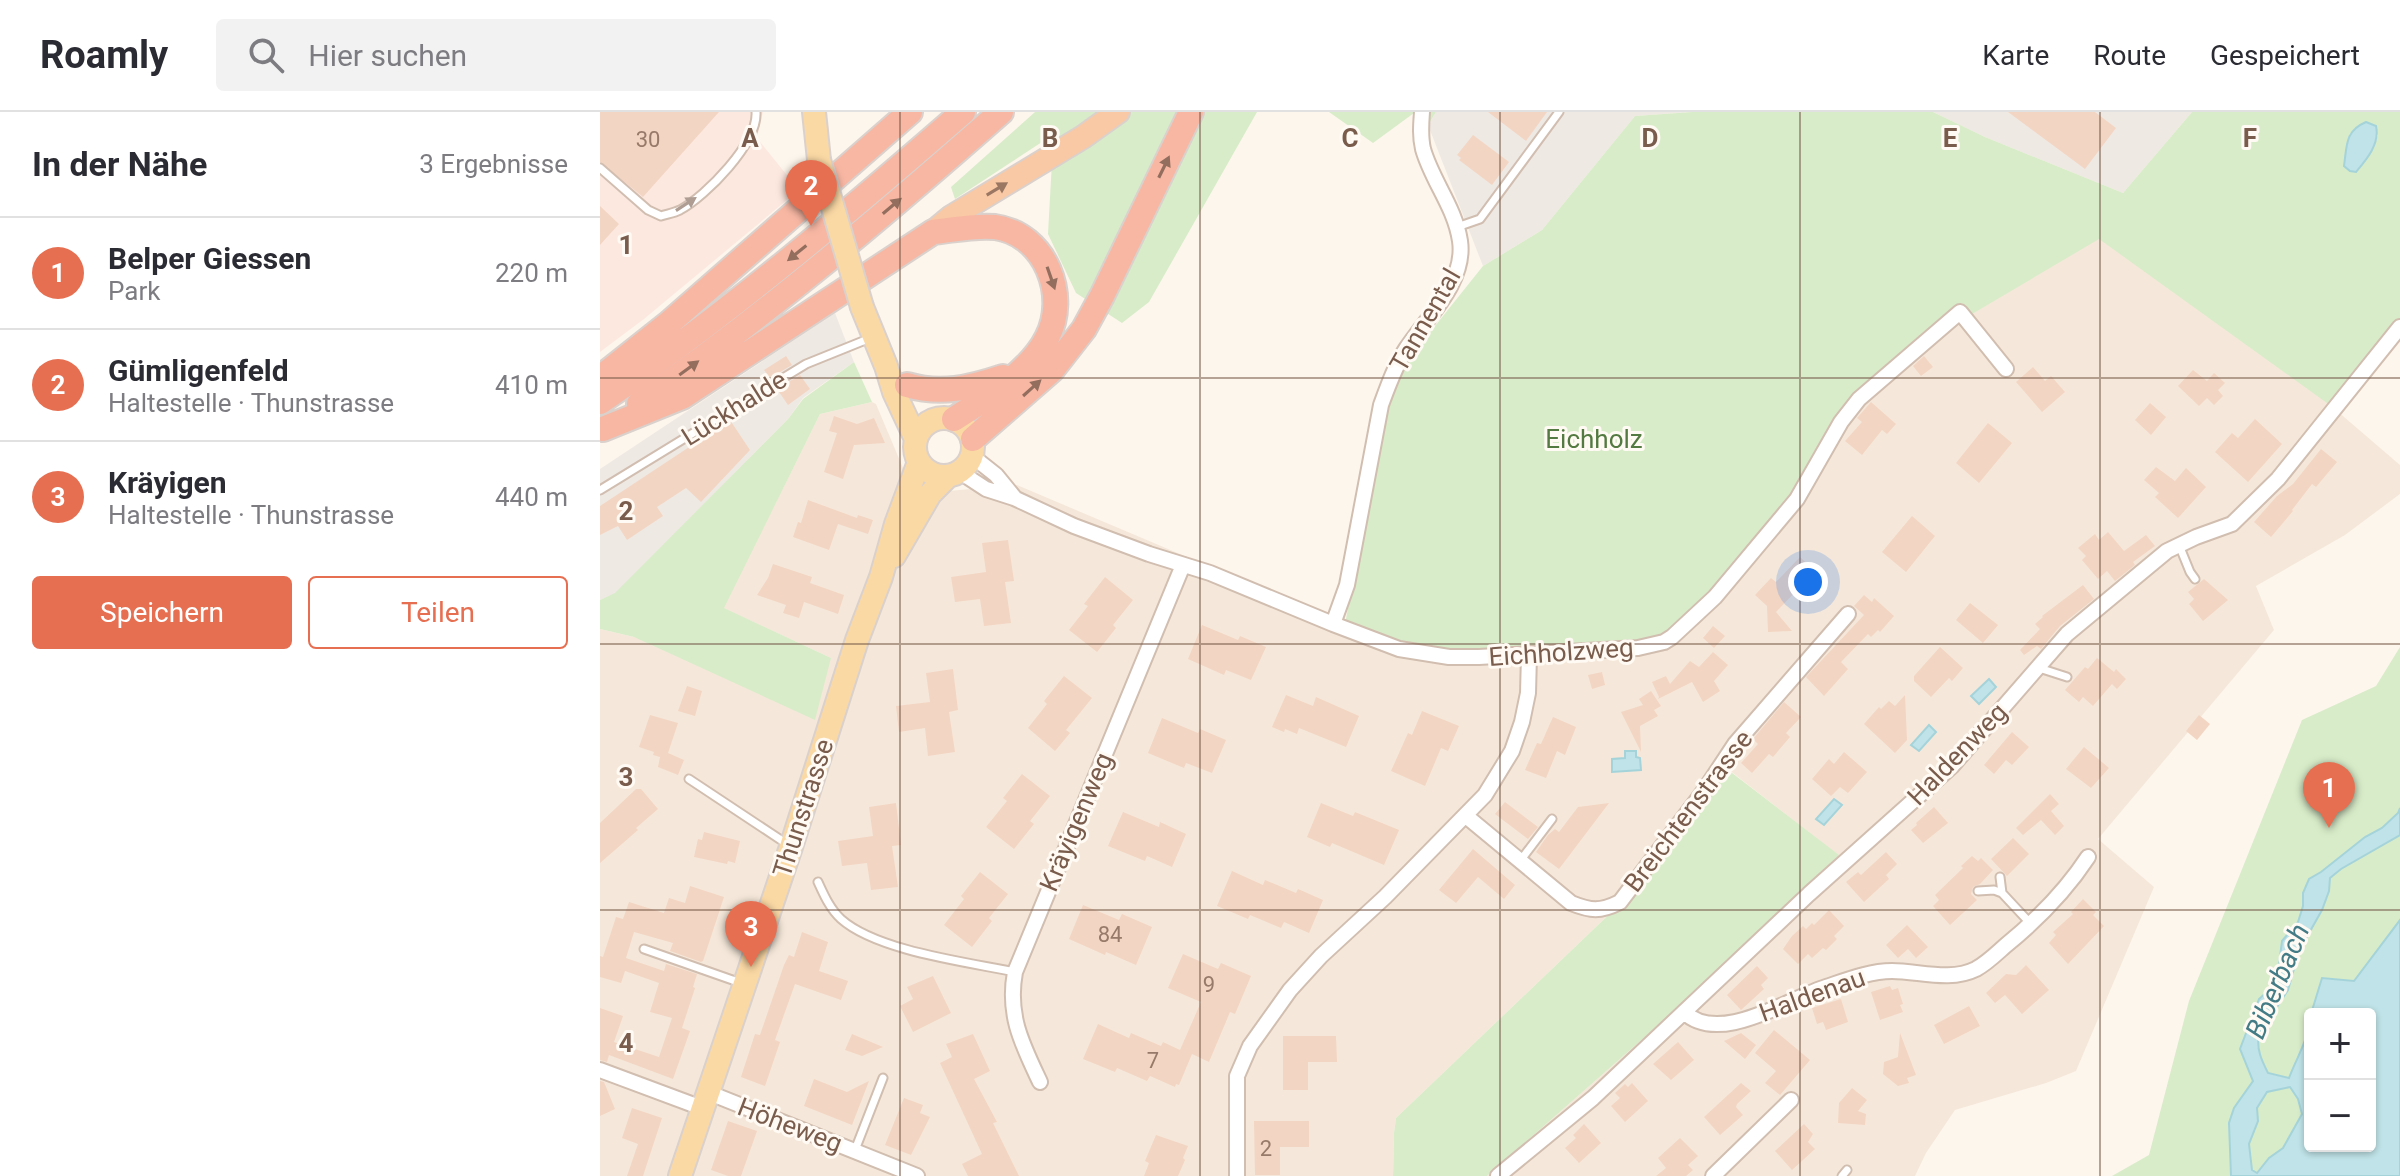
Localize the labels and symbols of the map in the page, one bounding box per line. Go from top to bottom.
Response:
text: A [741,123,759,153]
text: B [1042,123,1058,153]
text: C [1341,123,1359,153]
text: D [1642,123,1658,153]
text: E [1943,123,1958,153]
text: F [2243,123,2257,153]
house number: 30 [636,127,660,152]
one-way arrow [1157,155,1171,179]
pin: 2 [785,160,837,226]
one-way arrow [986,182,1008,196]
one-way arrow [675,197,697,212]
one-way arrow [882,198,902,215]
text: 1 [619,230,633,260]
one-way arrow [787,244,807,261]
street label: Tannental [1383,263,1467,377]
one-way arrow [1046,266,1058,290]
one-way arrow [679,361,700,377]
street label: Lückhalde [676,364,792,452]
one-way arrow [1022,380,1041,398]
park label: Eichholz [1545,424,1643,454]
text: 2 [619,496,633,526]
your location [1788,562,1828,602]
street label: Eichholzweg [1487,632,1635,672]
street label: Haldenweg [1901,697,2013,811]
street label: Breichtenstrasse [1618,724,1758,898]
street label: Thunstrasse [767,735,839,881]
street label: Kräyigenweg [1033,748,1119,896]
text: 3 [619,762,633,792]
pin: 1 [2303,762,2355,828]
pin: 3 [725,901,777,967]
water label: Biberbach [2239,919,2316,1044]
house number: 84 [1098,922,1122,947]
street label: Haldenau [1755,962,1869,1028]
house number: 9 [1203,972,1215,997]
text: 4 [619,1028,634,1058]
house number: 7 [1147,1048,1159,1073]
street label: Höheweg [734,1091,846,1159]
house number: 2 [1260,1136,1272,1161]

